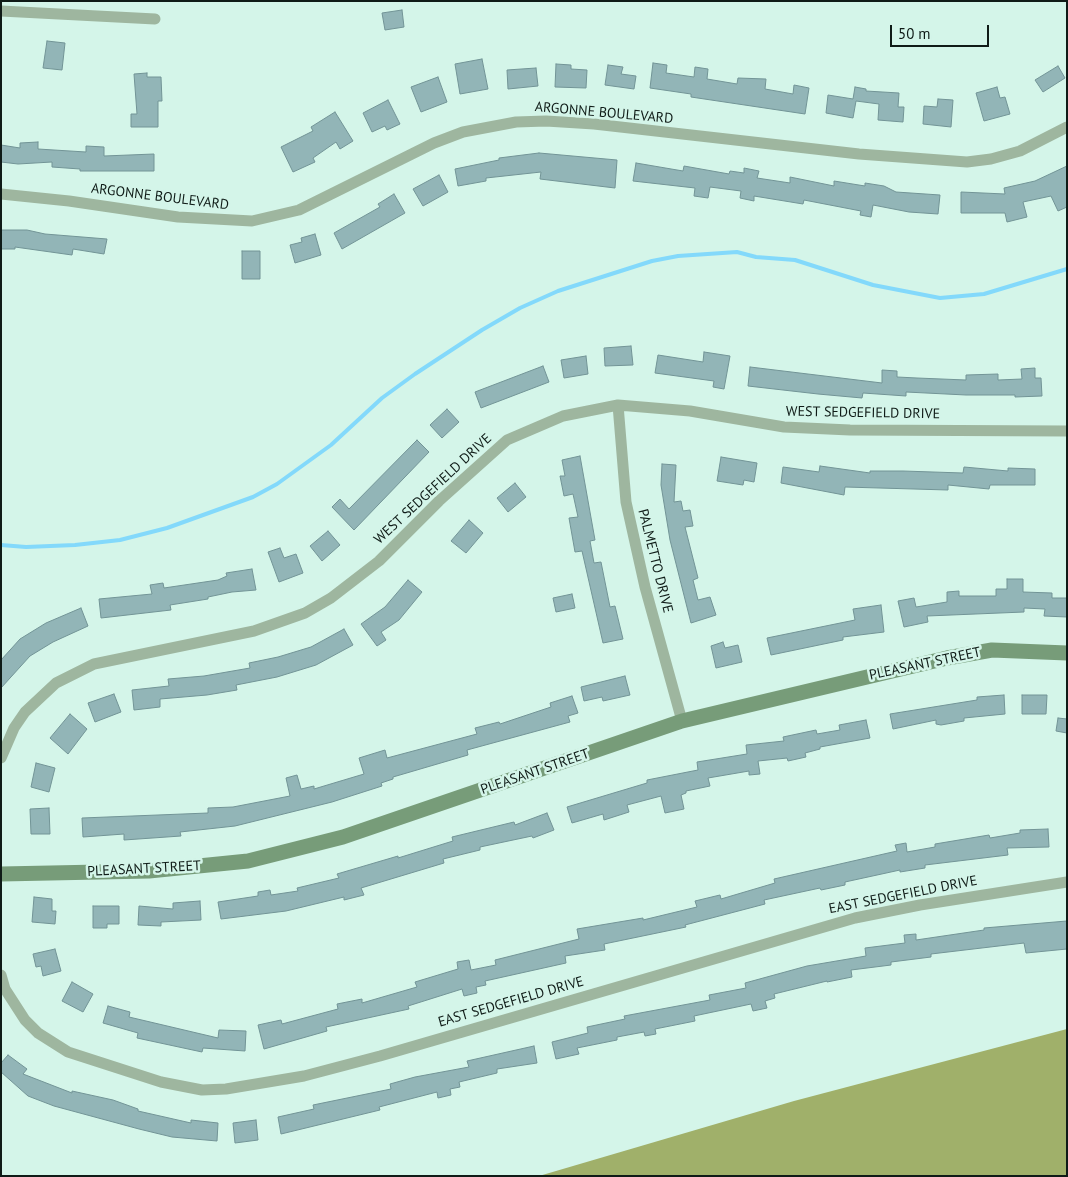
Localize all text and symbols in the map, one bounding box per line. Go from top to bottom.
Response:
scale bar [893,15,992,47]
text: 50 m [898,24,931,43]
street label: ARGONNE BOULEVARD [534,99,674,127]
street label: ARGONNE BOULEVARD [90,180,230,214]
street label: WEST SEDGEFIELD DRIVE [786,403,940,423]
street label: WEST SEDGEFIELD DRIVE [371,430,495,548]
street label: PALMETTO DRIVE [634,507,676,615]
street label: PLEASANT STREET [868,644,982,684]
street label: PLEASANT STREET [479,746,591,798]
street label: PLEASANT STREET [87,858,201,880]
street label: EAST SEDGEFIELD DRIVE [827,872,979,918]
street label: EAST SEDGEFIELD DRIVE [436,973,586,1031]

